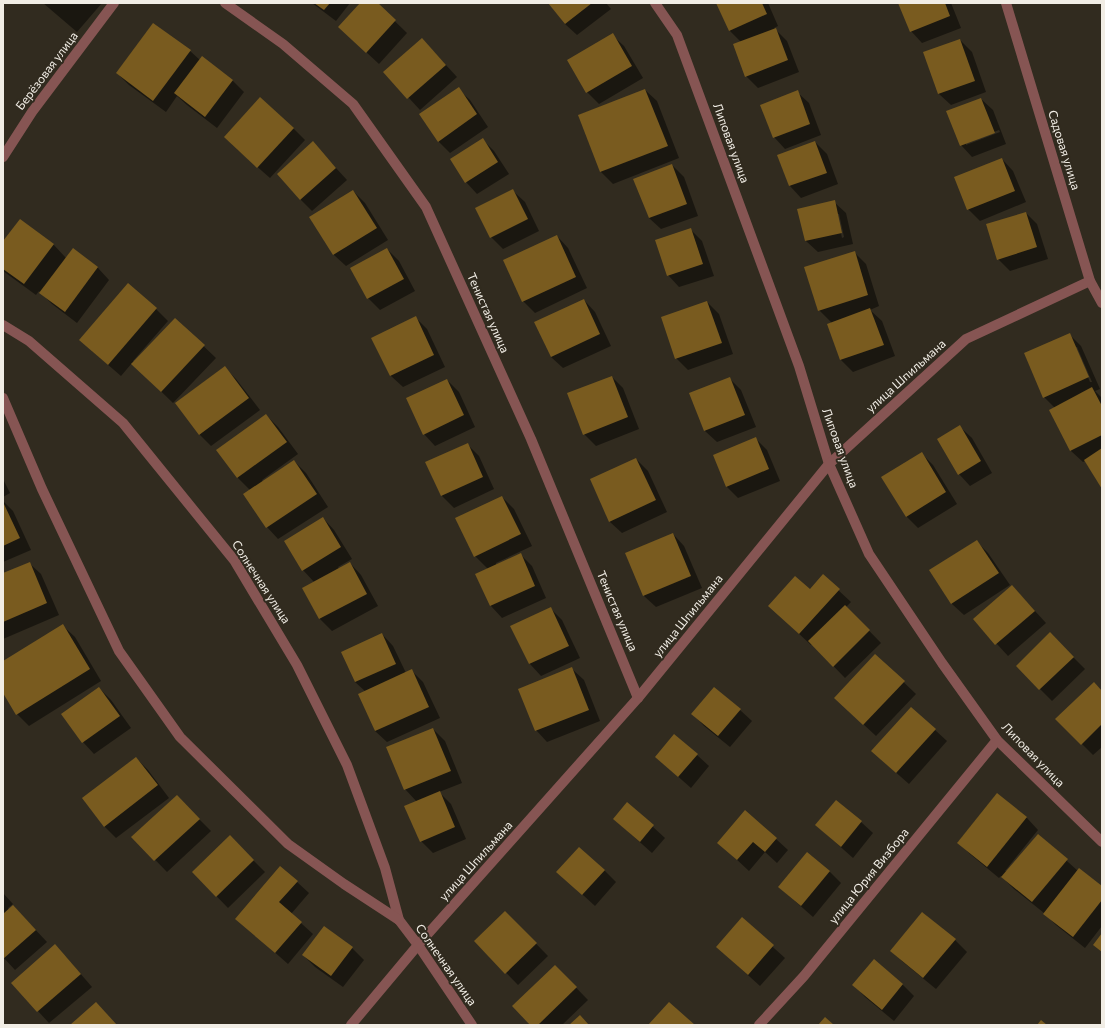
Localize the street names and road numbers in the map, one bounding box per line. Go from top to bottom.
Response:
street label: Берёзовая улица [12,29,80,112]
street label: Липовая улица [711,101,753,184]
street label: Садовая улица [1046,108,1084,191]
street label: Тенистая улица [465,270,513,355]
street label: улица Шпильмана [863,336,948,415]
street label: Липовая улица [820,406,862,489]
street label: Солнечная улица [230,537,294,626]
street label: Тенистая улица [595,568,641,653]
street label: улица Шпильмана [650,571,725,660]
street label: Липовая улица [1000,719,1068,789]
street label: улица Шпильмана [436,818,515,903]
street label: улица Юрия Визбора [825,825,911,926]
street label: Солнечная улица [413,921,480,1008]

